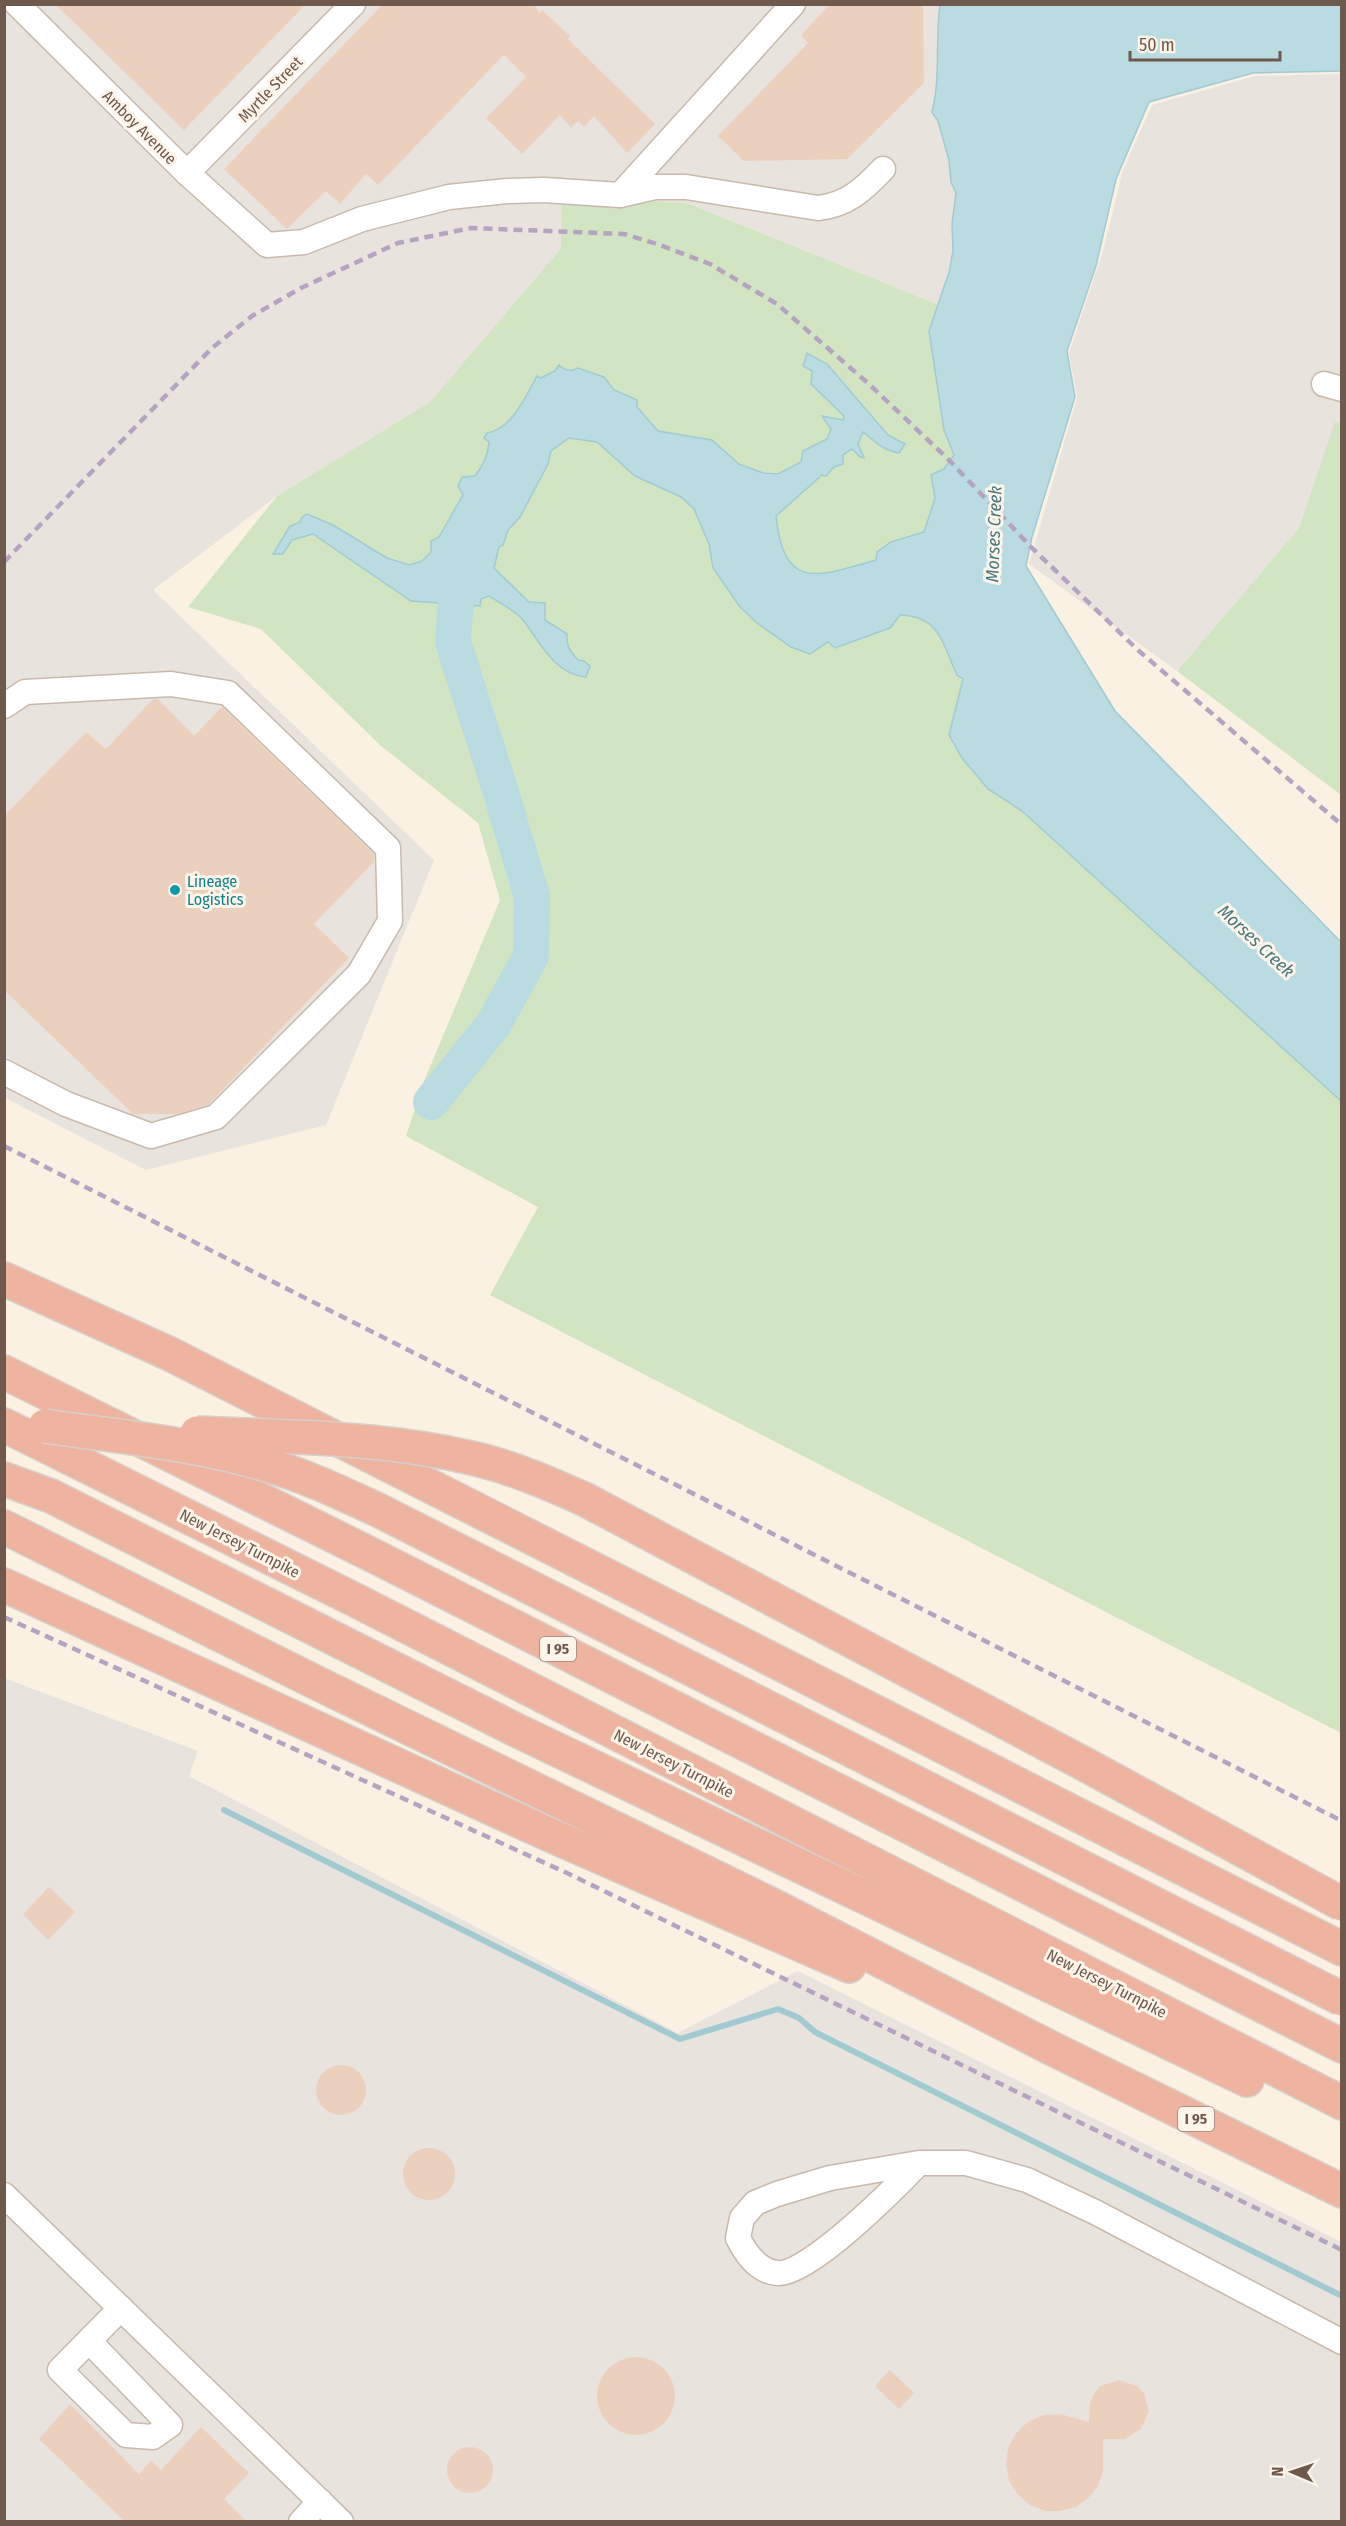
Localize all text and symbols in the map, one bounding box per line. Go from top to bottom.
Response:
scale bar [1130,24,1280,62]
text: 50 m [1139,34,1175,56]
street label: Myrtle Street [234,52,307,126]
street label: Amboy Avenue [99,86,181,168]
water label: Morses Creek [981,485,1007,583]
place label: Lineage Logistics [187,872,244,909]
marker: Lineage Logistics [168,883,182,897]
water label: Morses Creek [1213,900,1299,982]
street label: New Jersey Turnpike [177,1505,303,1582]
road number: I 95 [540,1637,576,1661]
street label: New Jersey Turnpike [611,1725,737,1802]
street label: New Jersey Turnpike [1044,1945,1170,2022]
road number: I 95 [1178,2107,1214,2131]
north arrow [1262,2442,1322,2502]
text: N [1268,2466,1287,2477]

